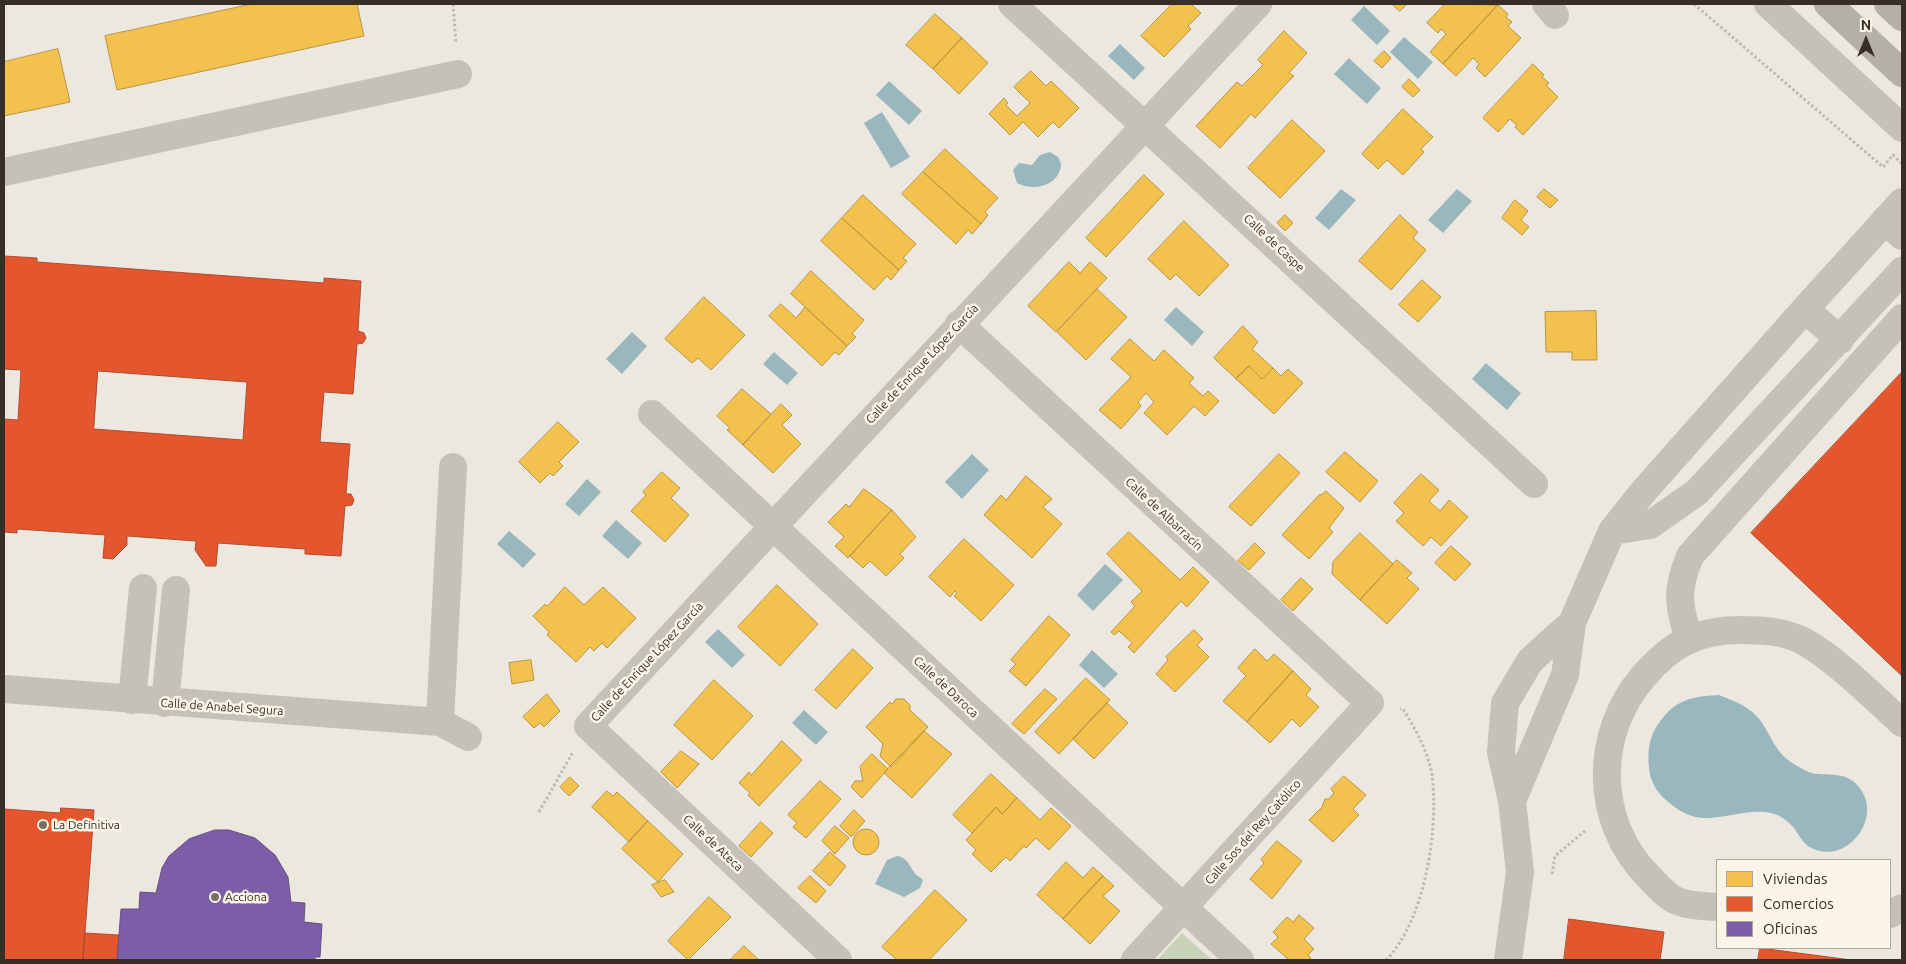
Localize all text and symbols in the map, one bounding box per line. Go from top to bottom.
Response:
north arrow [1841,15,1891,65]
text: N [1861,17,1871,33]
street label: Calle de Caspe [1241,211,1307,275]
street label: Calle de Enrique López García [863,301,981,427]
street label: Calle de Albarracín [1122,475,1206,553]
street label: Calle de Enrique López García [588,599,706,725]
street label: Calle de Daroca [911,653,981,721]
street label: Calle de Anabel Segura [160,696,284,718]
street label: Calle Sos del Rey Católico [1202,776,1304,888]
street label: Calle de Ateca [680,812,746,874]
place label: La Definitiva [53,818,120,832]
marker: La Definitiva [37,819,49,831]
legend [1716,859,1891,949]
text: Viviendas [1763,870,1827,887]
place label: Acciona [225,890,267,904]
marker: Acciona [209,891,221,903]
text: Comercios [1763,895,1834,912]
text: Oficinas [1763,920,1817,937]

